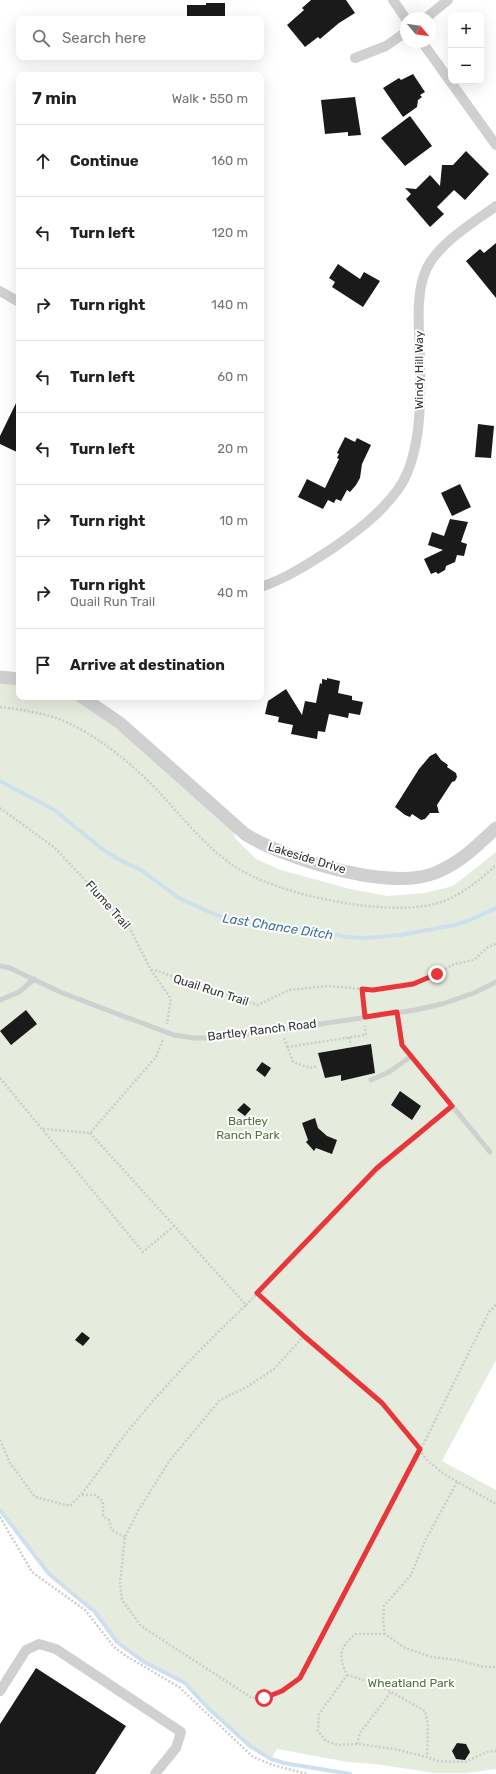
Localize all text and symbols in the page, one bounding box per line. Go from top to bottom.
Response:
north arrow [400,12,436,48]
map controls [448,12,484,84]
button: + [448,12,484,48]
search box [16,16,264,60]
icon: search [30,27,52,49]
text: Search here [62,29,146,47]
button: − [448,48,484,84]
text: 7 min [32,88,77,108]
text: Walk · 550 m [172,91,248,106]
icon: ahead [32,150,54,172]
text: Continue [70,152,139,170]
text: 160 m [212,153,248,168]
icon: left [32,222,54,244]
text: Turn left [70,224,135,242]
text: 120 m [212,225,248,240]
icon: right [32,294,54,316]
text: Turn right [70,296,145,314]
text: 140 m [211,297,248,312]
street label: Windy Hill Way [412,330,426,409]
icon: left [32,366,54,388]
text: Turn left [70,368,135,386]
text: 60 m [217,369,248,384]
icon: left [32,438,54,460]
text: Turn left [70,440,135,458]
text: 20 m [217,441,248,456]
icon: right [32,510,54,532]
text: Turn right [70,512,145,530]
text: 10 m [219,513,248,528]
text: Turn right [70,576,145,594]
icon: right [32,582,54,604]
text: 40 m [217,585,248,600]
text: Quail Run Trail [70,594,155,609]
icon: arrive [32,654,54,676]
text: Arrive at destination [70,656,225,674]
street label: Lakeside Drive [266,840,348,877]
street label: Flume Trail [83,878,133,932]
water label: Last Chance Ditch [222,910,334,943]
route end [428,965,446,983]
street label: Quail Run Trail [171,971,251,1009]
street label: Bartley Ranch Road [207,1016,317,1044]
park label: Bartley Ranch Park [216,1114,281,1142]
park label: Wheatland Park [368,1676,455,1690]
route start [255,1689,273,1707]

